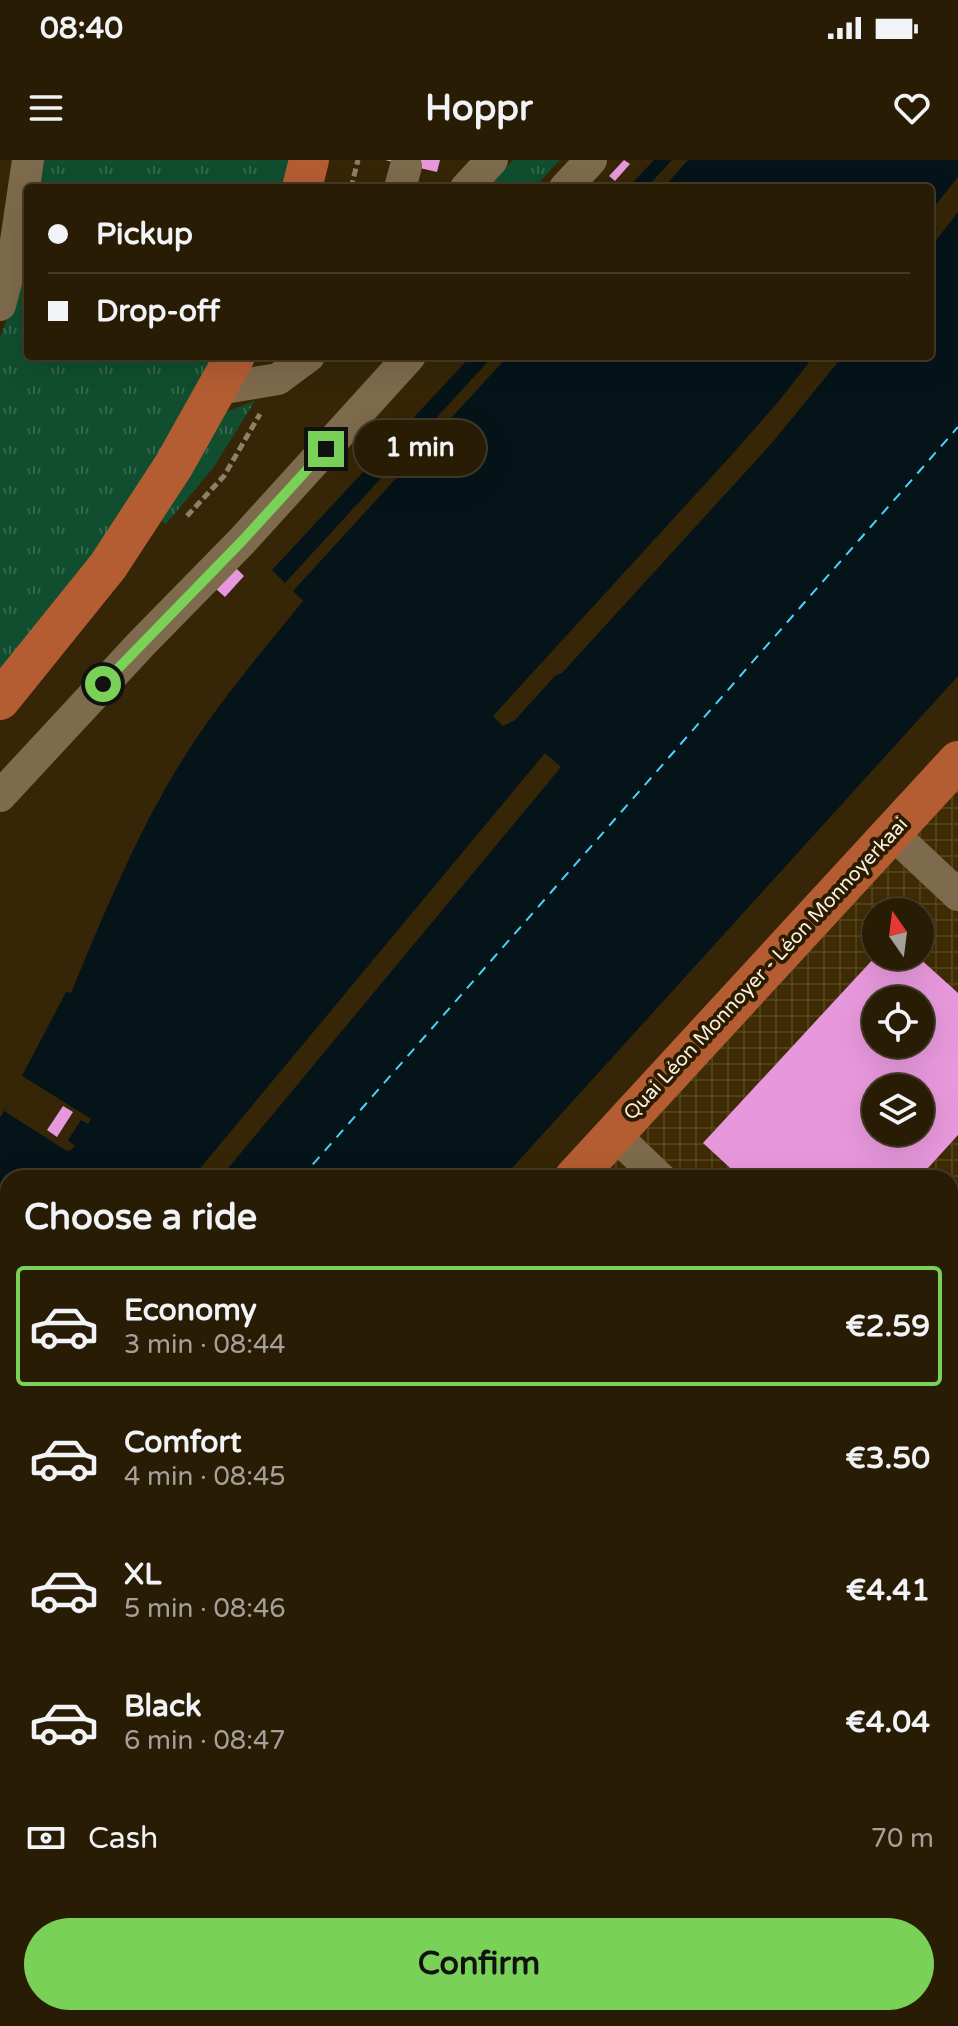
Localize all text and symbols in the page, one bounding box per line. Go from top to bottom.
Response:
text: 08:40 [40,10,123,47]
icon: menu [24,86,68,130]
icon: heart [890,86,934,130]
text: Hoppr [425,87,533,130]
text: Pickup [96,216,193,253]
text: Drop-off [96,293,220,330]
callout: 1 min [354,421,486,477]
route end [308,431,344,467]
text: 1 min [385,432,455,463]
route start [85,666,121,702]
street label: Quai Léon Monnoyer - Léon Monnoyerkaai [619,813,913,1125]
north arrow [862,898,934,970]
map controls [862,898,934,1146]
button: locate [862,986,934,1058]
button: layers [862,1074,934,1146]
text: Choose a ride [24,1196,257,1239]
icon: car [28,1290,100,1362]
text: Economy [124,1292,257,1329]
text: €2.59 [845,1308,930,1345]
text: 3 min · 08:44 [124,1329,286,1360]
icon: car [28,1422,100,1494]
text: Comfort [124,1424,242,1461]
text: €3.50 [845,1440,930,1477]
text: 4 min · 08:45 [124,1461,286,1492]
icon: car [28,1554,100,1626]
text: XL [124,1556,161,1593]
text: €4.41 [846,1572,930,1609]
text: 5 min · 08:46 [124,1593,286,1624]
icon: car [28,1686,100,1758]
text: Black [124,1688,201,1725]
text: €4.04 [845,1704,930,1741]
text: 6 min · 08:47 [124,1725,286,1756]
icon: cash [24,1816,68,1860]
text: Cash [88,1820,158,1857]
text: 70 m [871,1823,934,1854]
button: Confirm [24,1918,934,2010]

